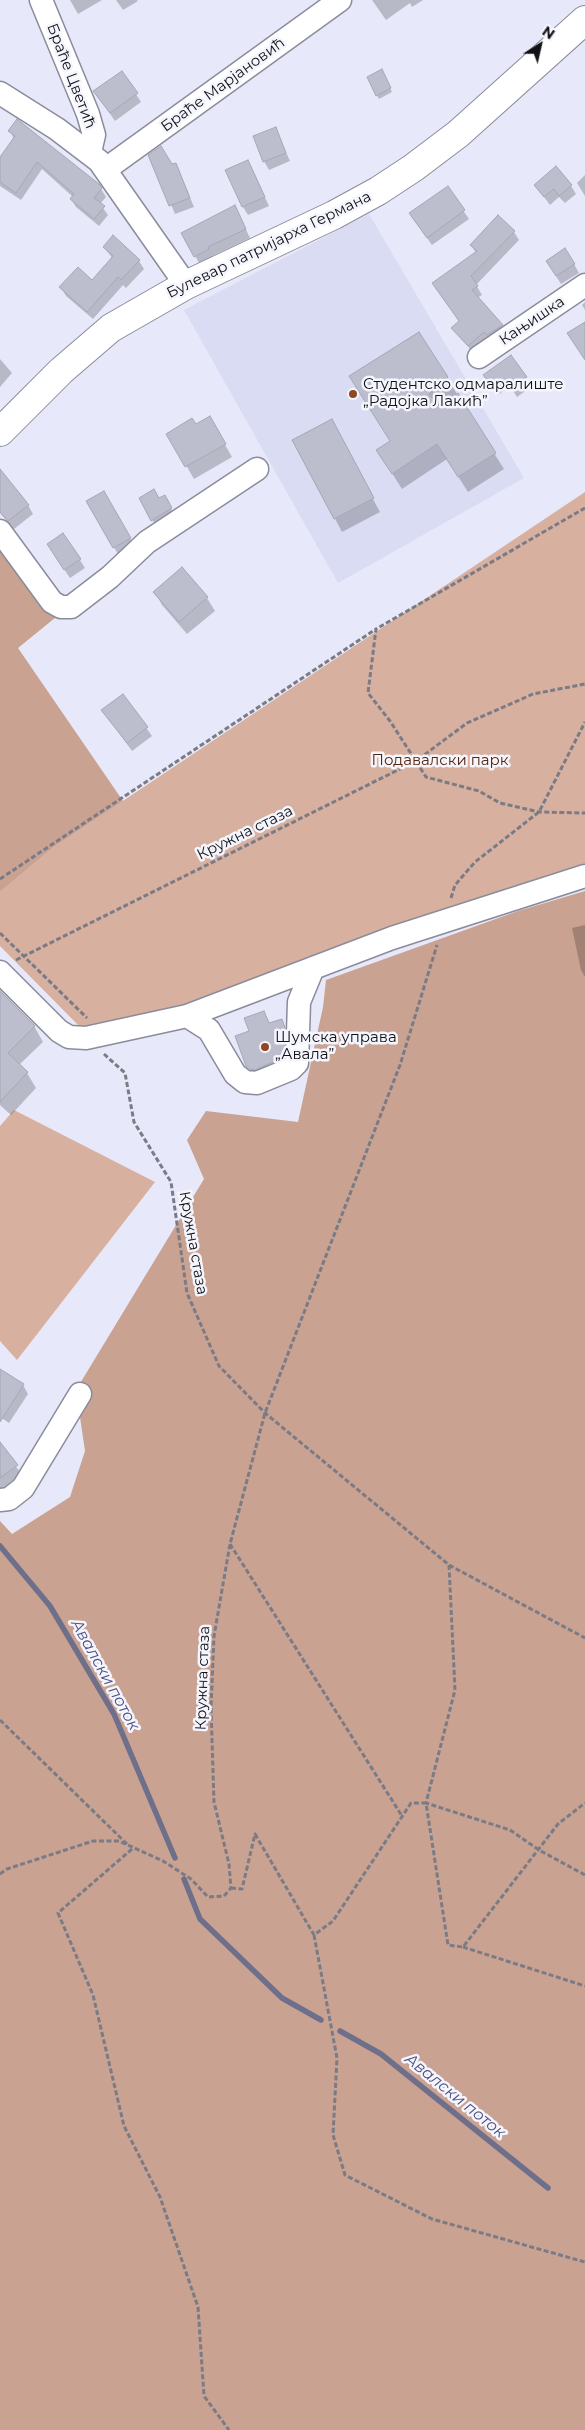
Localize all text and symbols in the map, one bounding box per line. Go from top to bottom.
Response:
north arrow [515,20,565,70]
street label: Браће Цветић [43,21,99,131]
text: N [539,22,558,43]
street label: Браће Марјановић [158,34,288,136]
street label: Булевар патријарха Германа [164,188,374,302]
street label: Кањишка [496,293,568,349]
place label: Студентско одмаралиште „Радојка Лакић” [363,376,563,411]
marker: Студентско одмаралиште „Радојка Лакић” [347,388,359,400]
park label: Подавалски парк [372,752,508,770]
street label: Кружна стаза [194,802,296,864]
place label: Шумска управа „Авала” [275,1029,397,1064]
marker: Шумска управа „Авала” [259,1041,271,1053]
street label: Кружна стаза [175,1190,211,1296]
water label: Авалски поток [67,1616,143,1734]
street label: Кружна стаза [192,1625,214,1731]
water label: Авалски поток [401,2050,509,2142]

